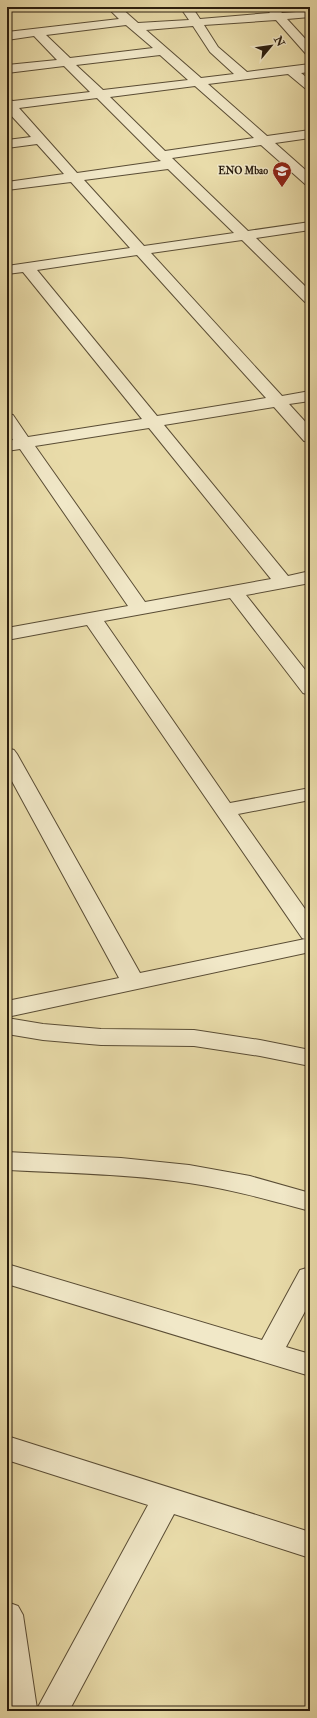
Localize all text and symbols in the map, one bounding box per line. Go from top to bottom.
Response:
north arrow [251,26,291,66]
text: N [271,33,288,50]
school or university icon: ENO Mbao [271,160,293,188]
place label: ENO Mbao [218,165,268,177]

